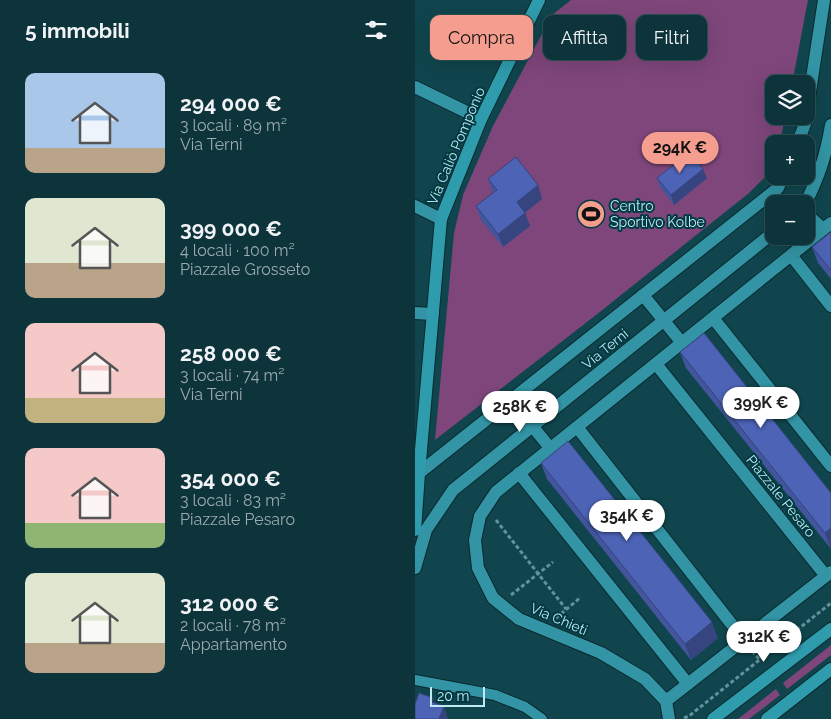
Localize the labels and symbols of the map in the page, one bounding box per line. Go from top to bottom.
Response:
street label: Via Caliò Pomponio [424,85,488,207]
pin: 294K € [639,132,721,174]
place label: Centro Sportivo Kolbe [610,198,705,230]
sports icon: Centro Sportivo Kolbe [576,199,606,229]
street label: Via Terni [579,326,631,372]
pin: 399K € [720,386,802,429]
pin: 258K € [479,390,561,433]
street label: Piazzale Pesaro [743,452,819,540]
pin: 354K € [586,500,668,542]
street label: Via Chieti [528,600,590,638]
pin: 312K € [723,620,805,663]
scale bar [430,684,485,707]

